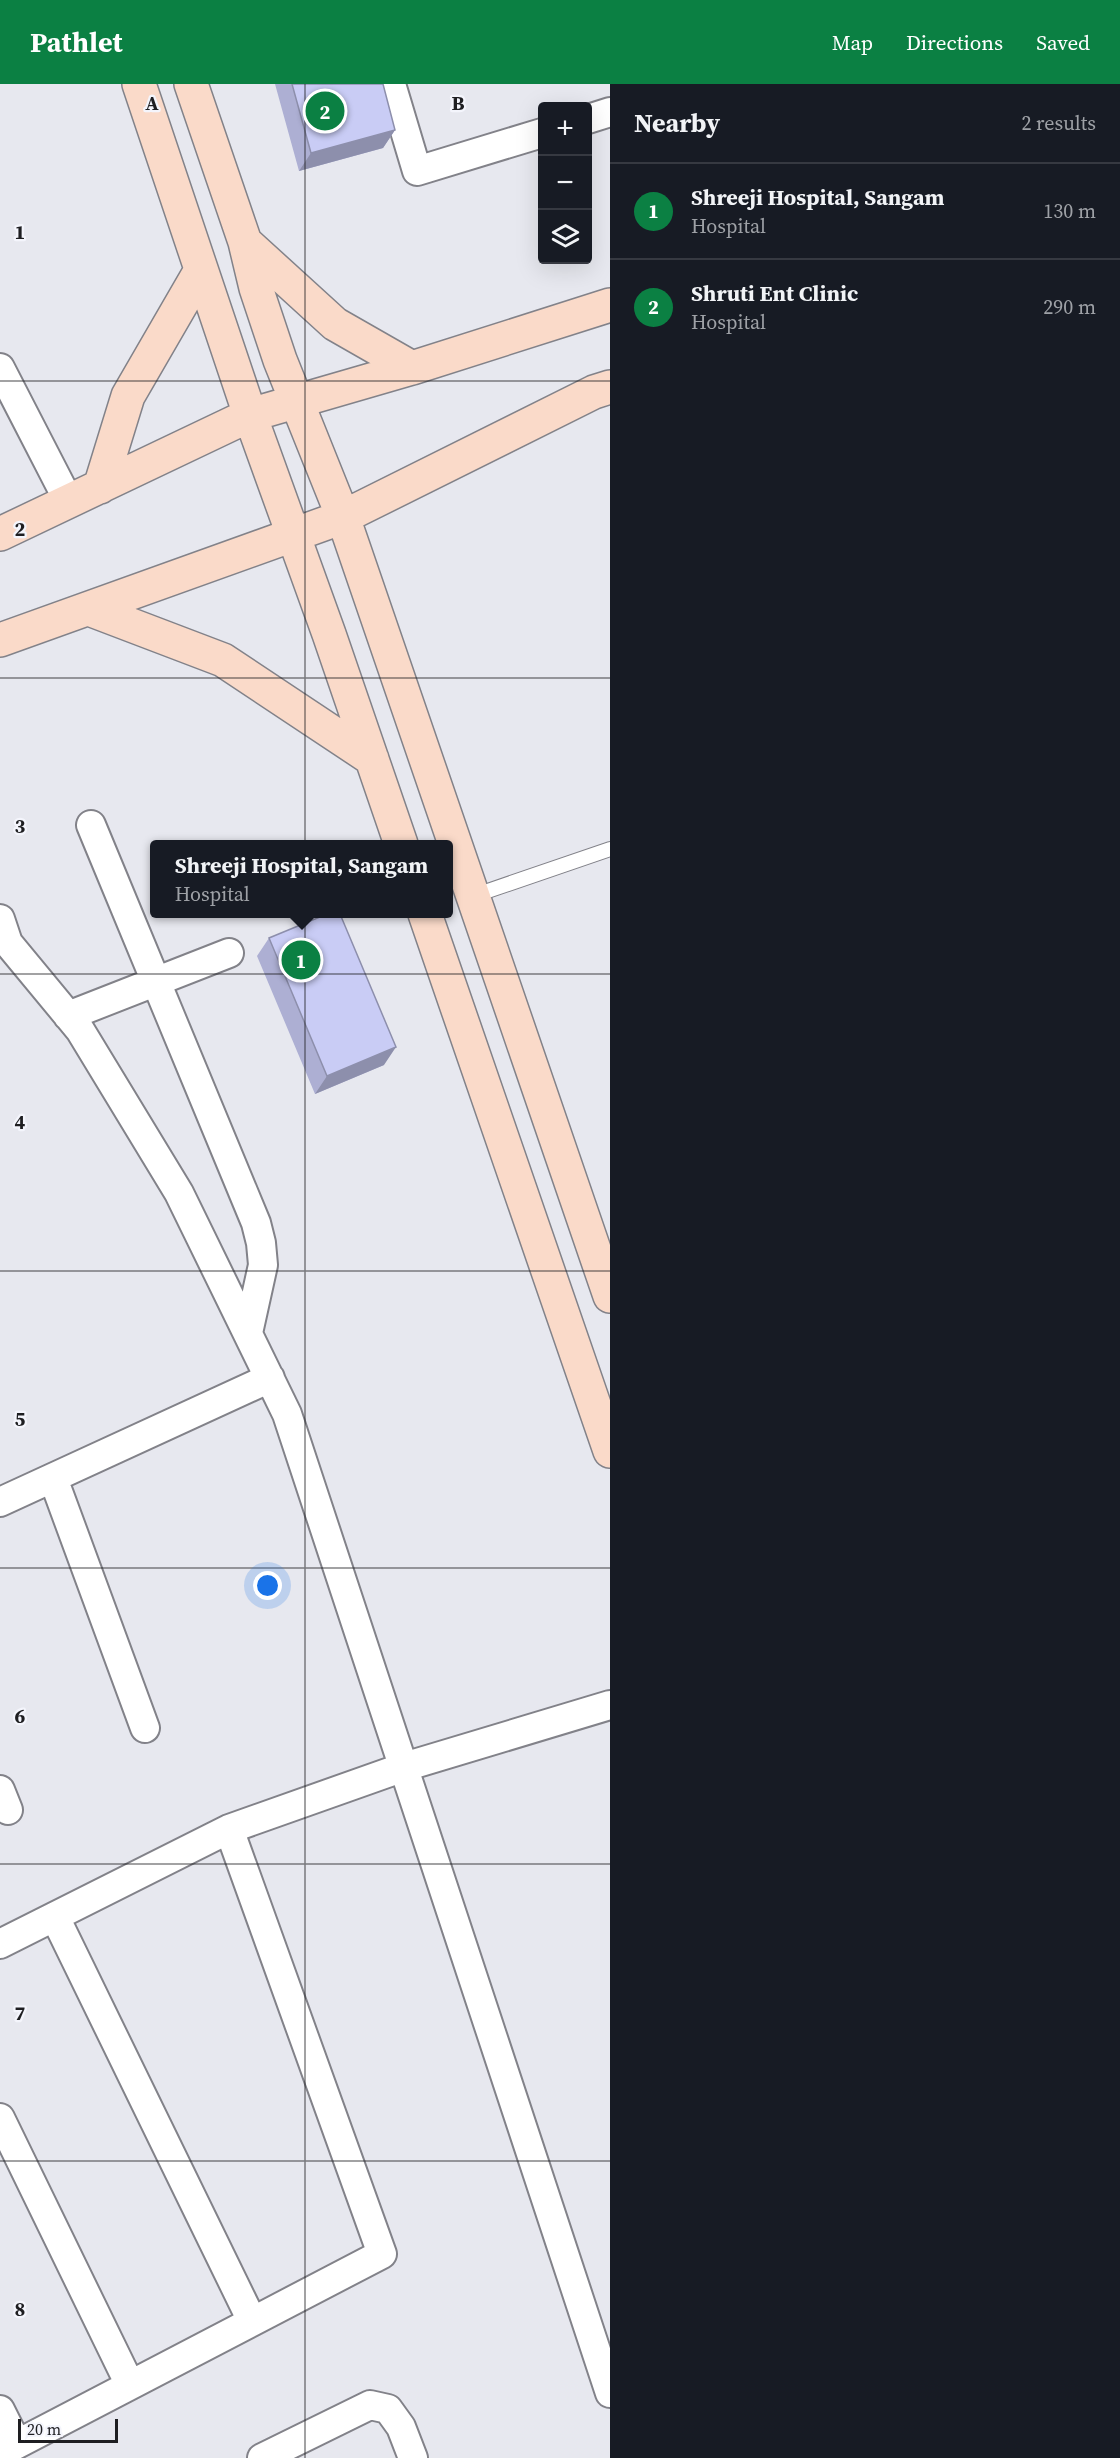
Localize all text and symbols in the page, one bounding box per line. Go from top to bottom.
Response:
text: Pathlet [30,23,123,61]
text: Map [832,28,873,57]
text: Directions [906,28,1003,57]
text: Saved [1036,28,1090,57]
pin: 2 [306,88,344,134]
text: A [145,89,159,117]
text: B [451,89,465,117]
map controls [538,102,592,264]
button: + [538,102,592,156]
text: Nearby [634,105,720,141]
text: 2 results [1021,109,1096,137]
button: − [538,156,592,210]
text: Shreeji Hospital, Sangam [691,182,945,212]
text: 1 [648,197,659,225]
text: 130 m [1043,197,1096,225]
button: layers [538,210,592,264]
text: Hospital [691,212,766,240]
text: 1 [15,218,25,246]
text: Shruti Ent Clinic [691,278,858,308]
text: 2 [648,293,659,321]
text: 290 m [1043,293,1096,321]
text: Hospital [691,308,766,336]
text: 2 [15,515,26,543]
text: 3 [15,812,26,840]
popup [150,840,453,918]
text: Shreeji Hospital, Sangam [175,850,428,880]
text: Hospital [175,880,250,908]
pin: 1 [282,938,320,982]
text: 4 [15,1108,26,1136]
text: 5 [15,1405,26,1433]
your location [253,1571,282,1600]
text: 6 [15,1702,26,1730]
text: 7 [15,1999,26,2027]
text: 8 [15,2295,25,2323]
scale bar [18,2416,118,2444]
text: 20 m [27,2418,61,2440]

